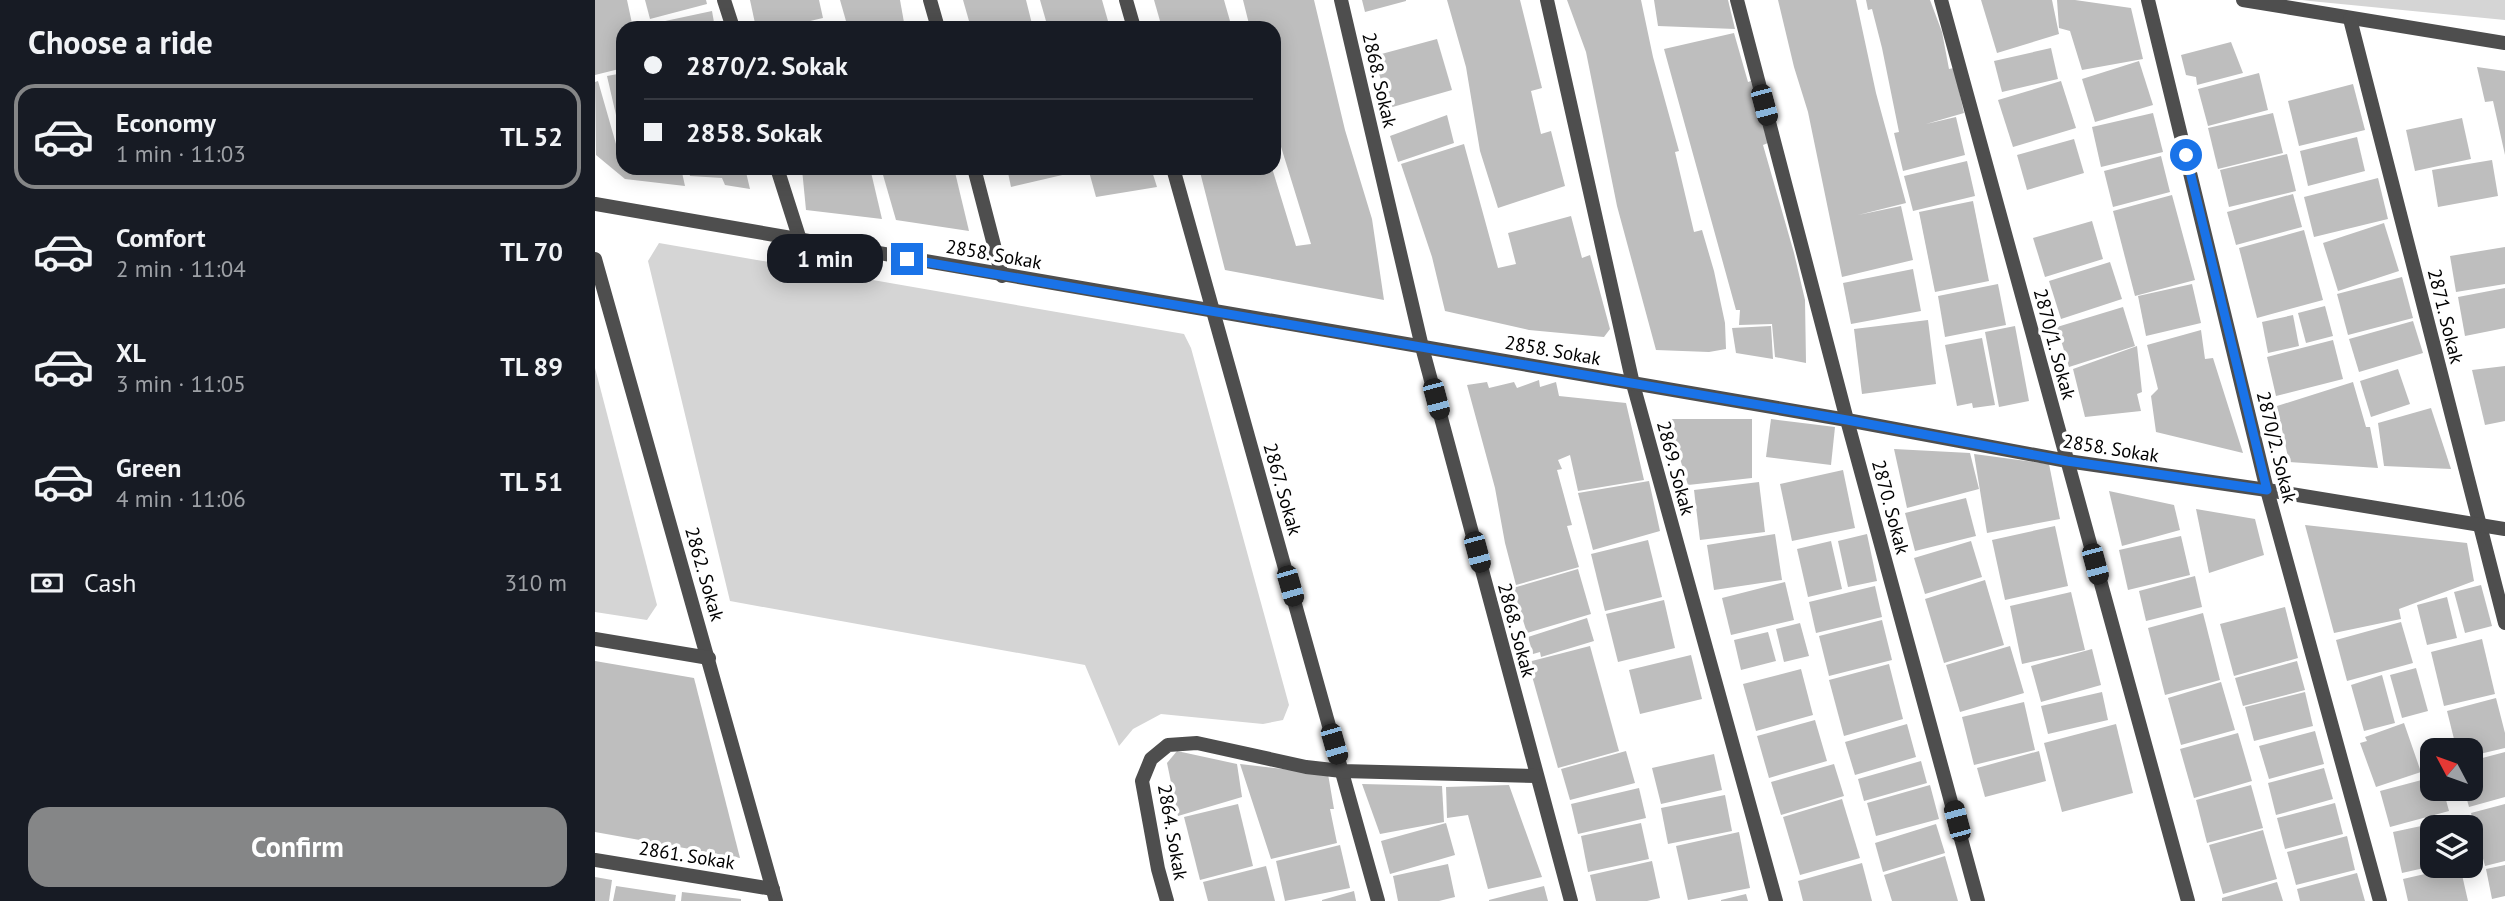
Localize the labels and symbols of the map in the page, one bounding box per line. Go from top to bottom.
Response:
street label: 2868. Sokak [1357,30,1403,130]
car [1749,82,1780,128]
route start [2170,139,2202,171]
callout: 1 min [767,234,883,284]
street label: 2858. Sokak [944,234,1044,274]
route end [891,243,923,275]
street label: 2871. Sokak [2423,266,2469,366]
street label: 2870/1. Sokak [2029,286,2081,402]
street label: 2858. Sokak [1503,330,1603,370]
car [1421,376,1452,422]
street label: 2870/2. Sokak [2252,389,2302,505]
street label: 2869. Sokak [1652,418,1700,518]
street label: 2858. Sokak [2061,429,2161,467]
street label: 2867. Sokak [1258,440,1308,538]
street label: 2870. Sokak [1867,457,1915,557]
street label: 2862. Sokak [680,524,730,624]
car [1462,529,1493,575]
car [2080,541,2111,587]
car [1275,563,1306,609]
street label: 2868. Sokak [1493,580,1541,680]
car [1319,721,1350,767]
north arrow [2420,738,2483,802]
street label: 2864. Sokak [1153,782,1193,882]
car [1942,798,1973,844]
street label: 2861. Sokak [637,836,737,874]

